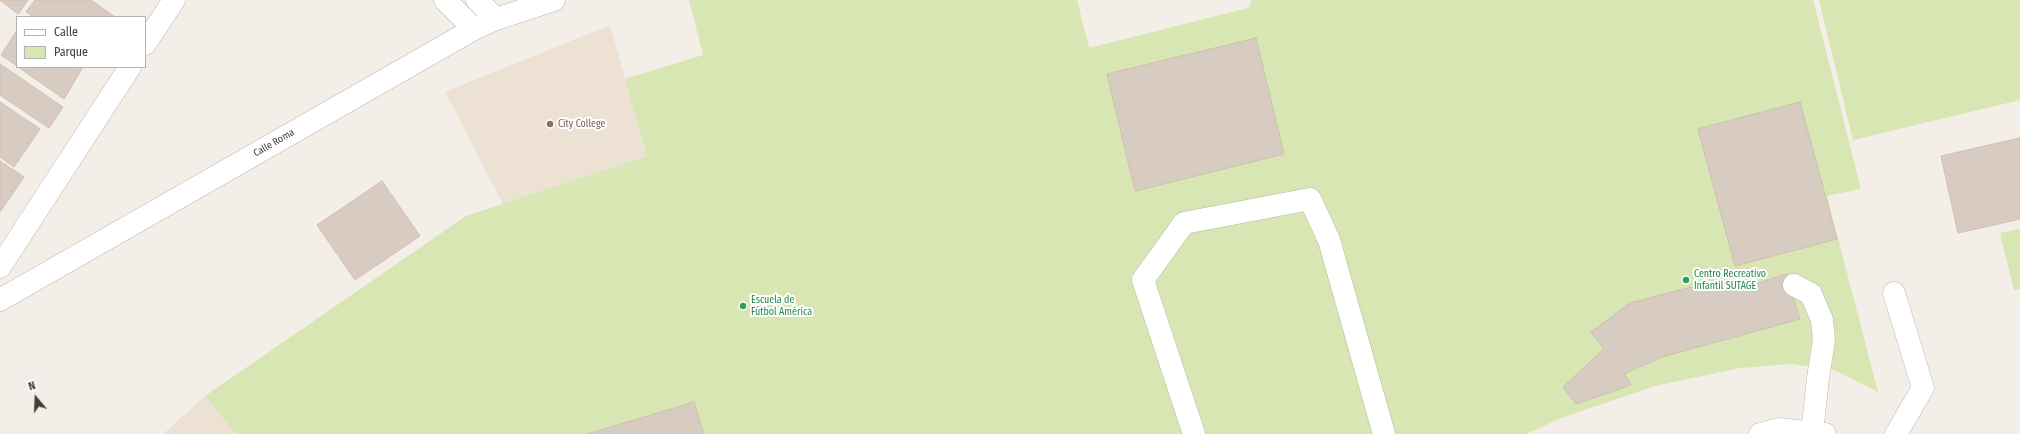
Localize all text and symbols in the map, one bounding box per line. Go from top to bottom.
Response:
legend [16,16,146,68]
text: Calle [54,25,78,39]
text: Parque [54,45,88,59]
place label: City College [558,118,605,130]
marker: City College [545,119,555,129]
street label: Calle Roma [251,126,297,160]
place label: Centro Recreativo Infantil SUTAGE [1694,268,1766,292]
marker: Centro Recreativo Infantil SUTAGE [1681,275,1691,285]
place label: Escuela de Fútbol América [751,294,812,318]
marker: Escuela de Fútbol América [738,301,748,311]
north arrow [16,378,56,418]
text: N [27,379,37,393]

